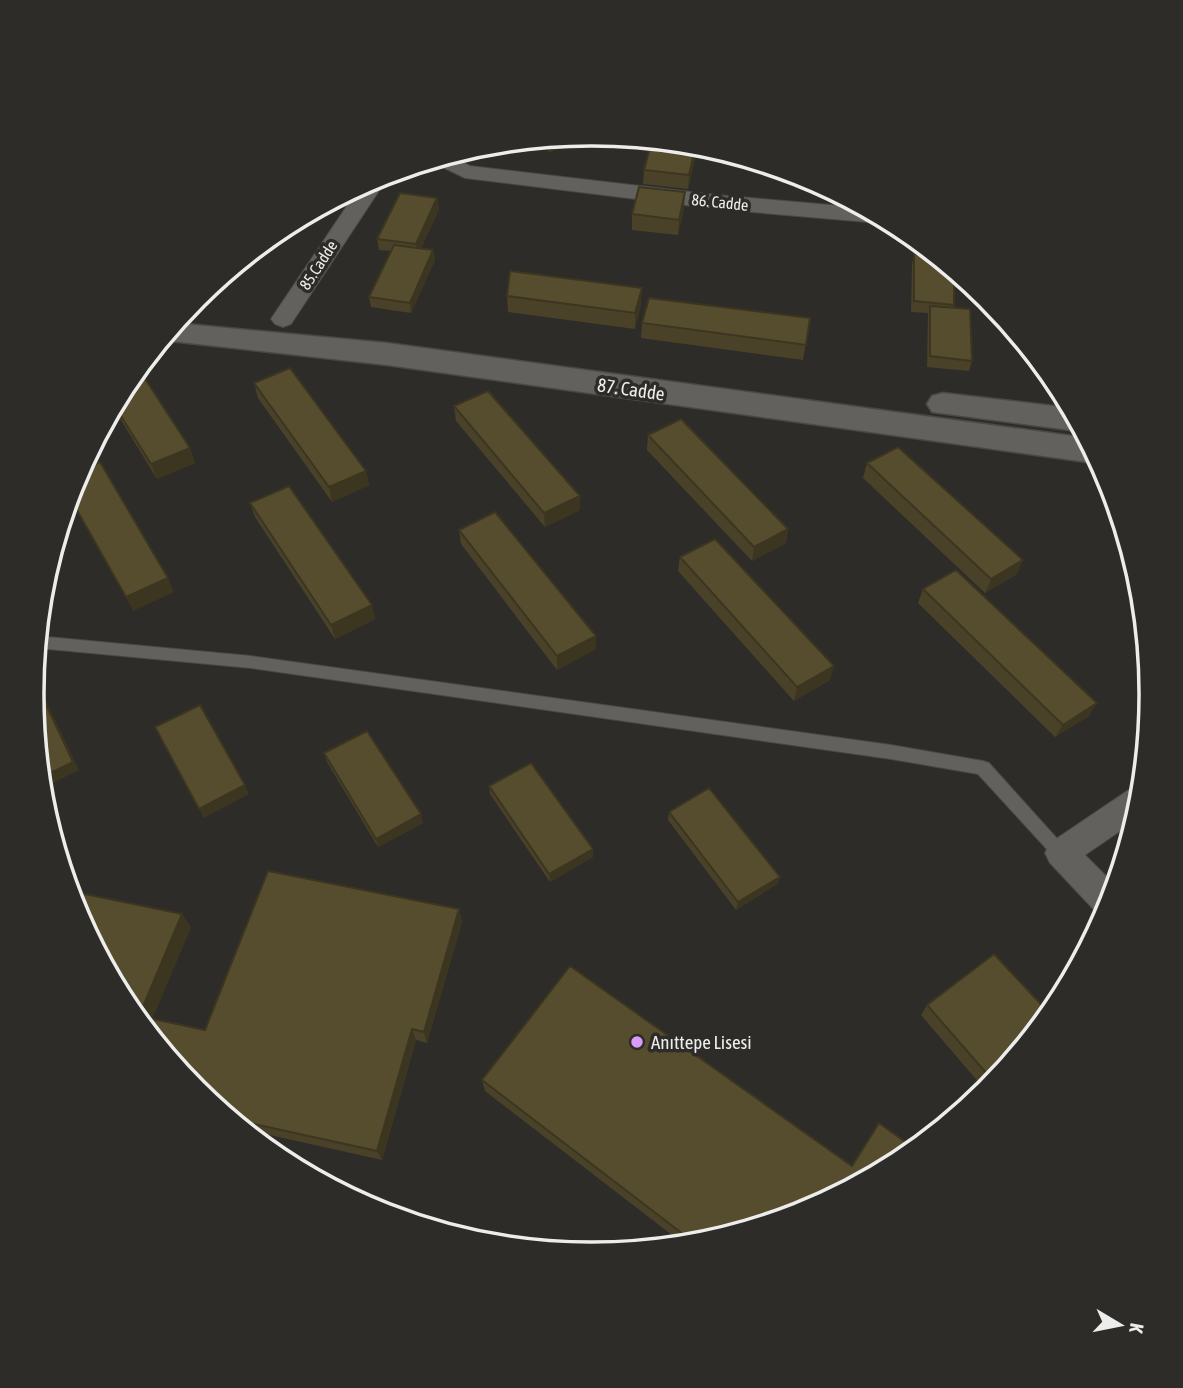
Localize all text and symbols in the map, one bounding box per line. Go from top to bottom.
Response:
street label: 86. Cadde [691,190,749,214]
street label: 85.Cadde [295,237,341,293]
street label: 87. Cadde [596,373,666,405]
place label: Anıttepe Lisesi [651,1031,752,1053]
marker: Anıttepe Lisesi [629,1034,645,1050]
north arrow [1085,1290,1155,1360]
text: K [1125,1321,1148,1335]

